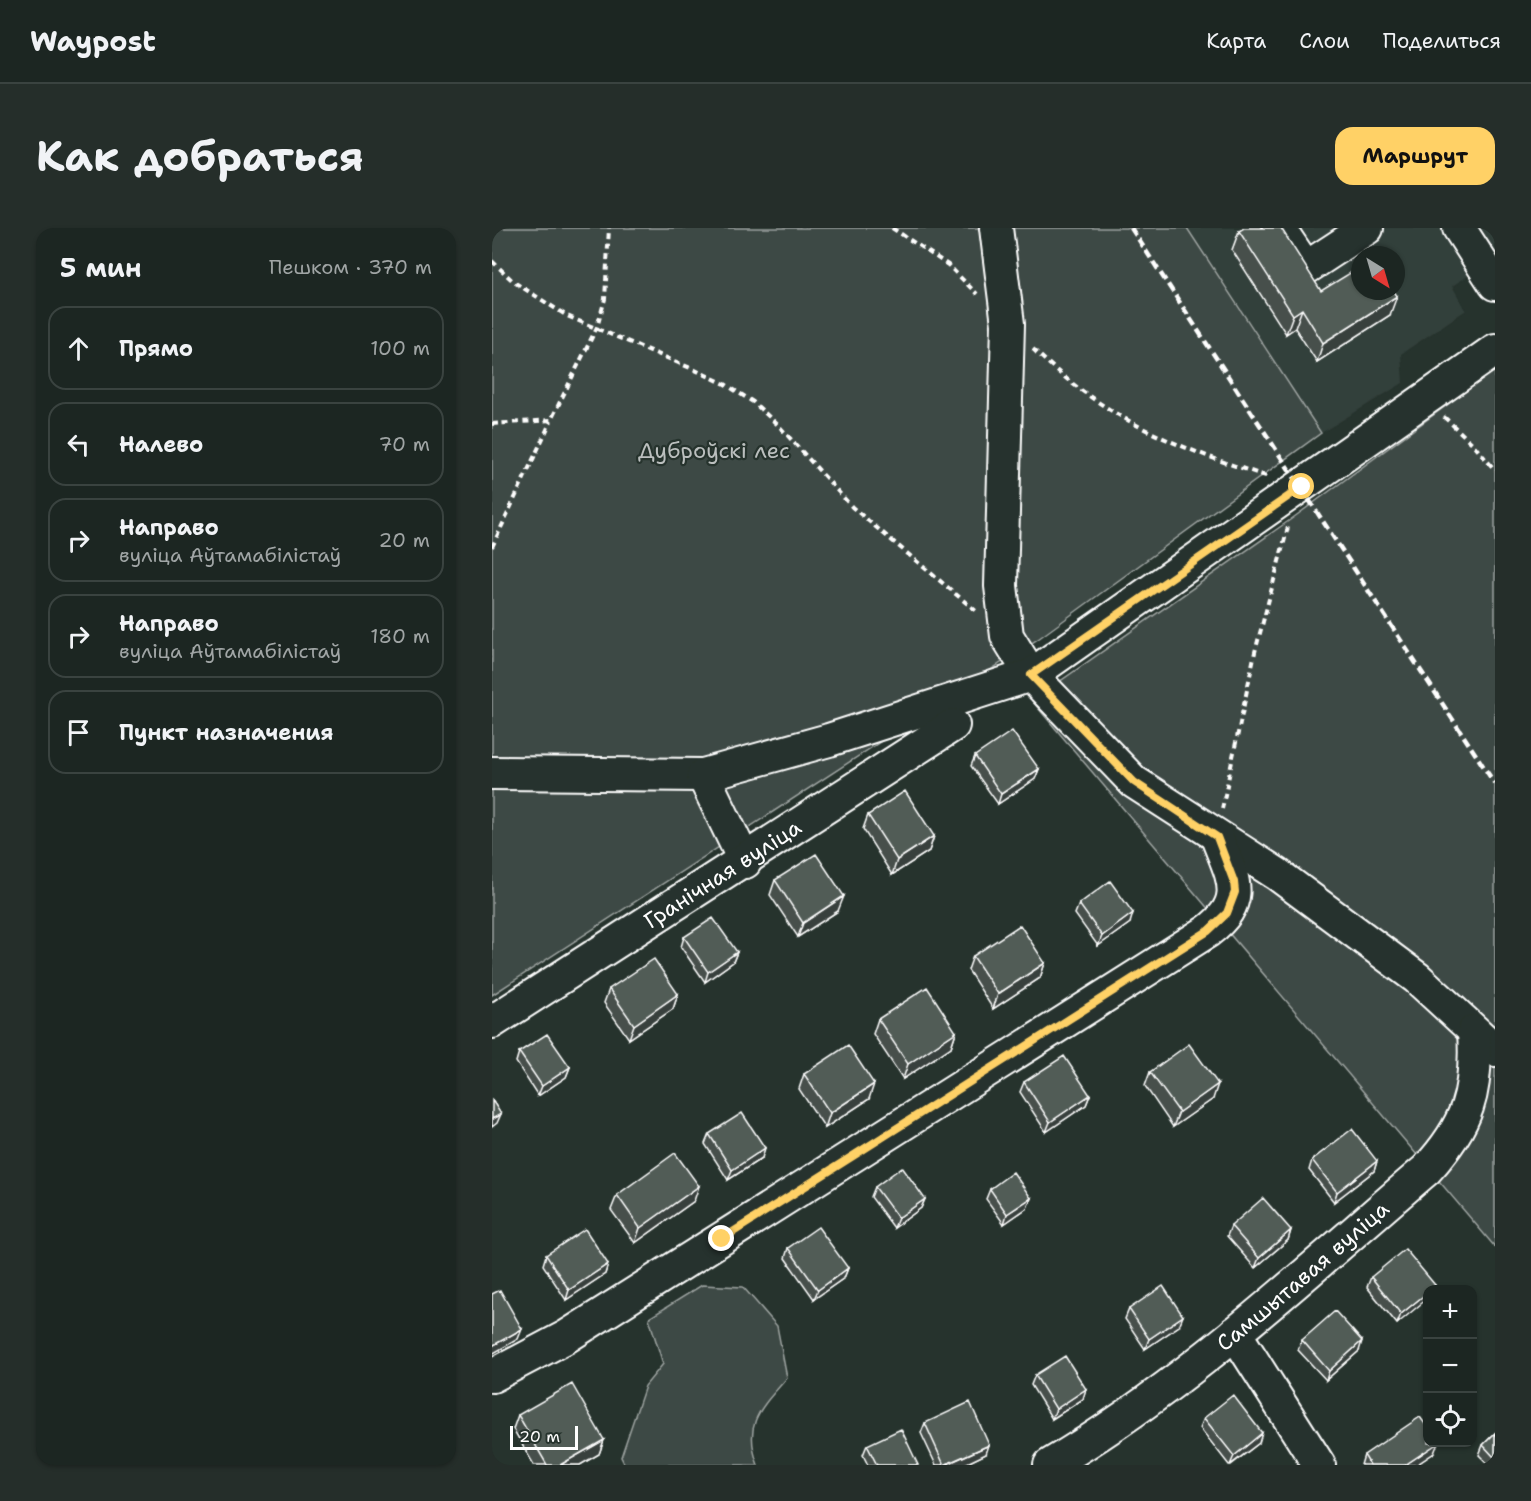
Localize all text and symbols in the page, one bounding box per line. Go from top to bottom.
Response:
text: Waypost [30,22,156,60]
text: Карта [1206,27,1266,55]
text: Слои [1299,27,1350,55]
text: Поделиться [1383,27,1501,55]
button: Маршрут [1335,127,1495,185]
text: Как добраться [36,128,364,184]
north arrow [1351,246,1405,300]
text: 5 мин [60,250,141,285]
text: Пешком · 370 m [269,254,432,280]
icon: ahead [62,332,95,365]
text: Прямо [119,334,193,363]
text: 100 m [370,335,430,361]
icon: left [62,428,95,461]
text: Налево [119,430,203,459]
text: 70 m [378,431,430,457]
park label: Дуброўскі лес [638,436,790,465]
route start [1288,473,1314,499]
text: Направо [119,513,219,542]
icon: right [62,524,95,557]
text: 20 m [379,527,430,553]
text: вуліца Аўтамабілістаў [119,542,341,568]
text: Направо [119,609,219,638]
icon: right [62,620,95,653]
text: 180 m [370,623,430,649]
text: вуліца Аўтамабілістаў [119,638,341,664]
icon: arrive [62,716,95,749]
text: Пункт назначения [119,718,333,747]
street label: Гранічная вуліца [638,813,807,935]
street label: Самшытавая вуліца [1211,1194,1395,1358]
route end [708,1225,734,1251]
map controls [1423,1285,1477,1447]
button: + [1423,1285,1477,1339]
button: − [1423,1339,1477,1393]
button: locate [1423,1393,1477,1447]
scale bar [510,1423,578,1450]
text: 20 m [519,1426,560,1447]

